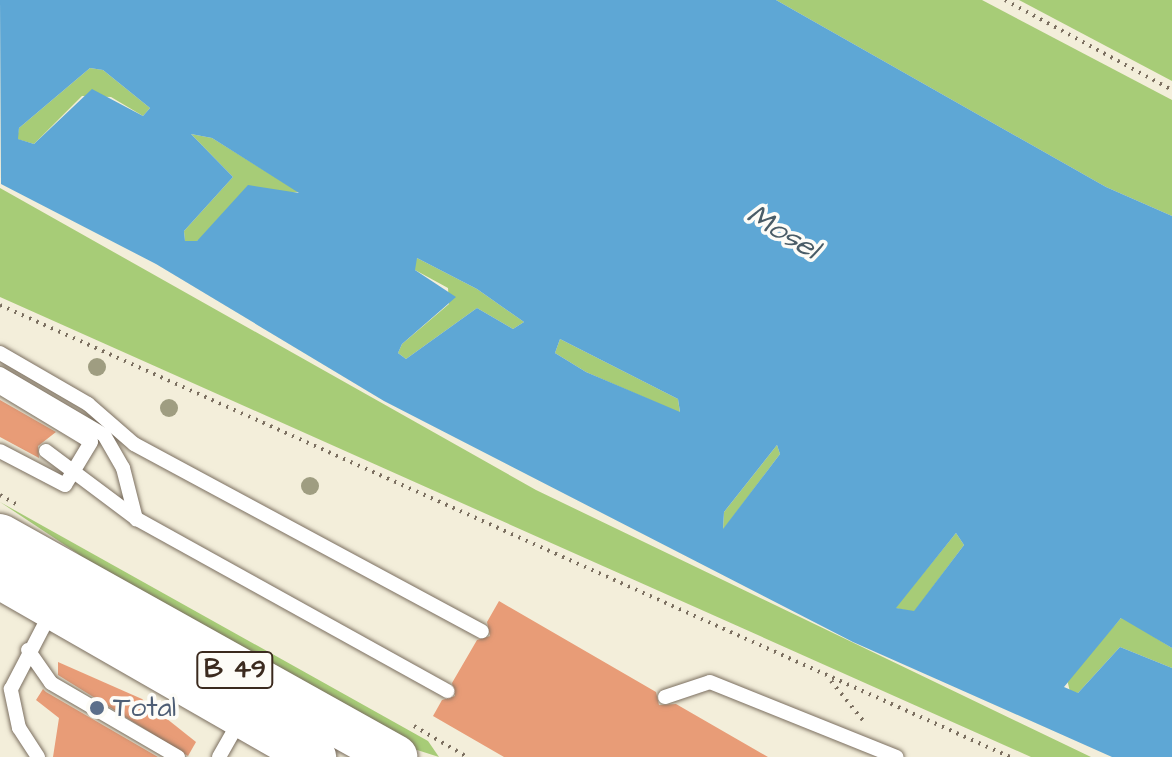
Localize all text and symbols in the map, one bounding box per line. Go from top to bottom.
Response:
water label: Mosel [740,197,826,267]
road number: B 49 [195,648,275,692]
place label: Total [113,691,176,725]
marker: Total [88,699,106,717]

